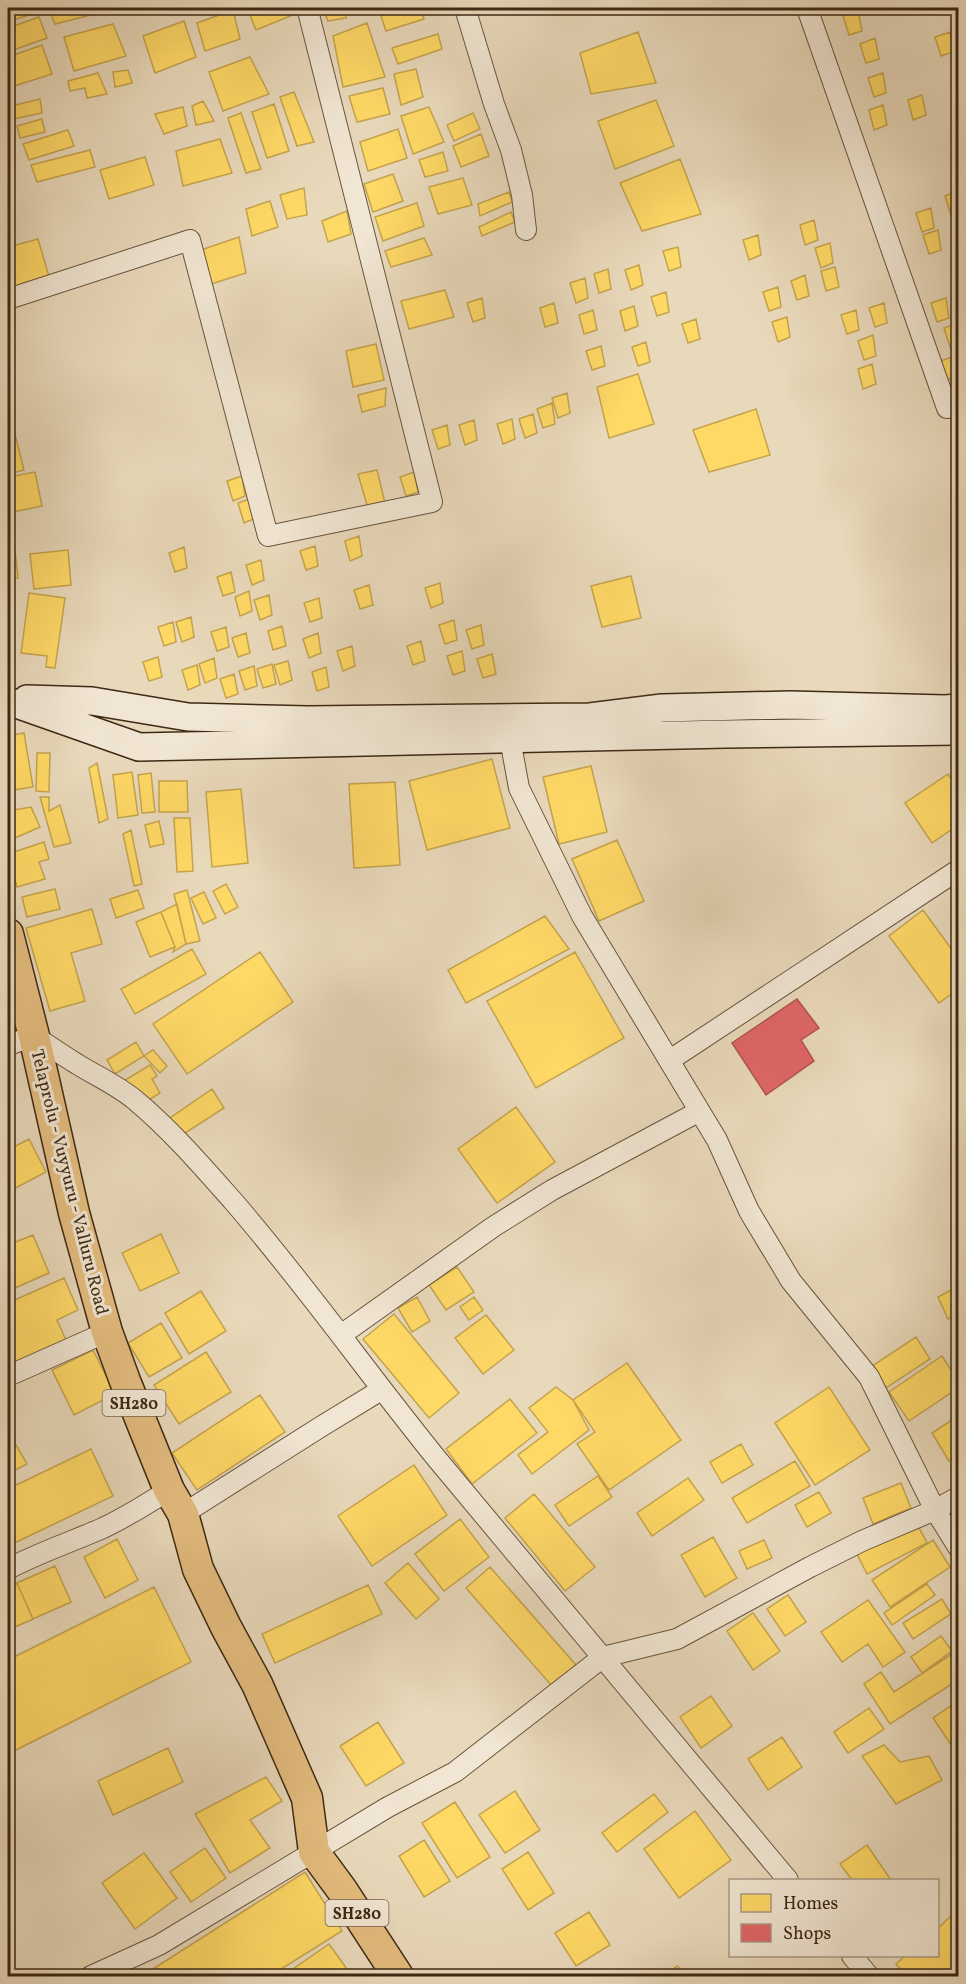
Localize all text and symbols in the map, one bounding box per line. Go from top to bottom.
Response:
street label: Telaprolu - Vuyyuru - Valluru Road [23,1047,114,1318]
road number: SH280 [102,1390,166,1416]
legend [729,1879,939,1957]
text: Homes [783,1892,838,1917]
road number: SH280 [326,1900,388,1926]
text: Shops [783,1922,831,1947]

